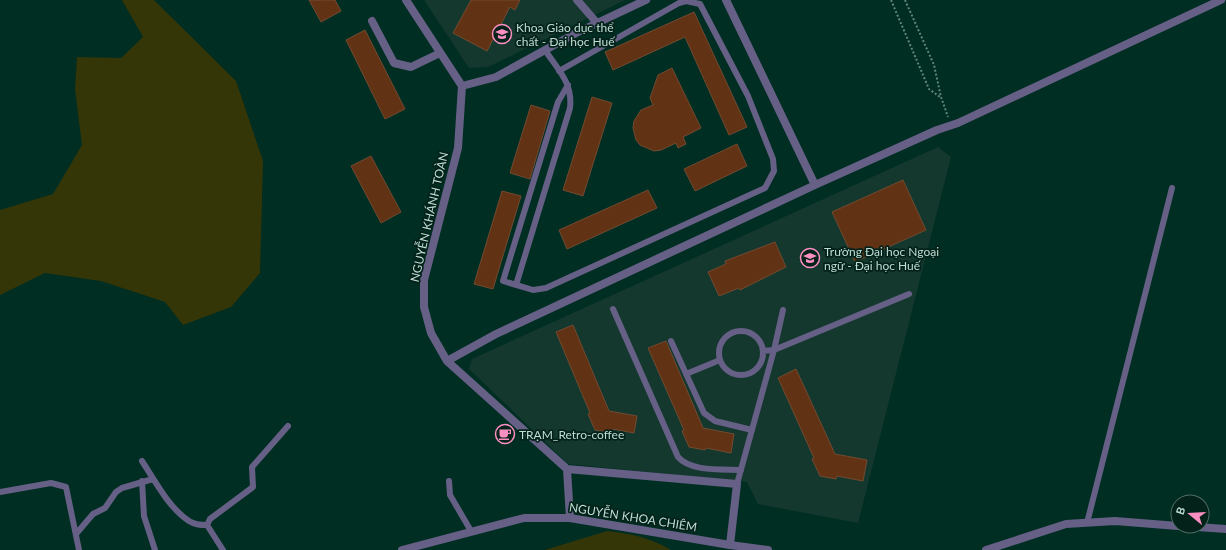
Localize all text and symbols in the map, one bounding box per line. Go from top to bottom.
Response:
place label: Khoa Giáo dục thể chất - Đại học Huế [516,20,616,49]
school or university icon: Khoa Giáo dục thể chất - Đại học Huế [491,23,513,45]
street label: NGUYỄN KHÁNH TOÀN [407,150,451,284]
place label: Trường Đại học Ngoại ngữ - Đại học Huế [824,244,939,273]
school or university icon: Trường Đại học Ngoại ngữ - Đại học Huế [799,247,821,269]
cafe icon: TRẠM_Retro-coffee [494,423,516,445]
place label: TRẠM_Retro-coffee [519,427,624,442]
north arrow [1170,494,1210,534]
street label: NGUYỄN KHOA CHIÊM [568,499,698,535]
text: B [1173,505,1187,516]

